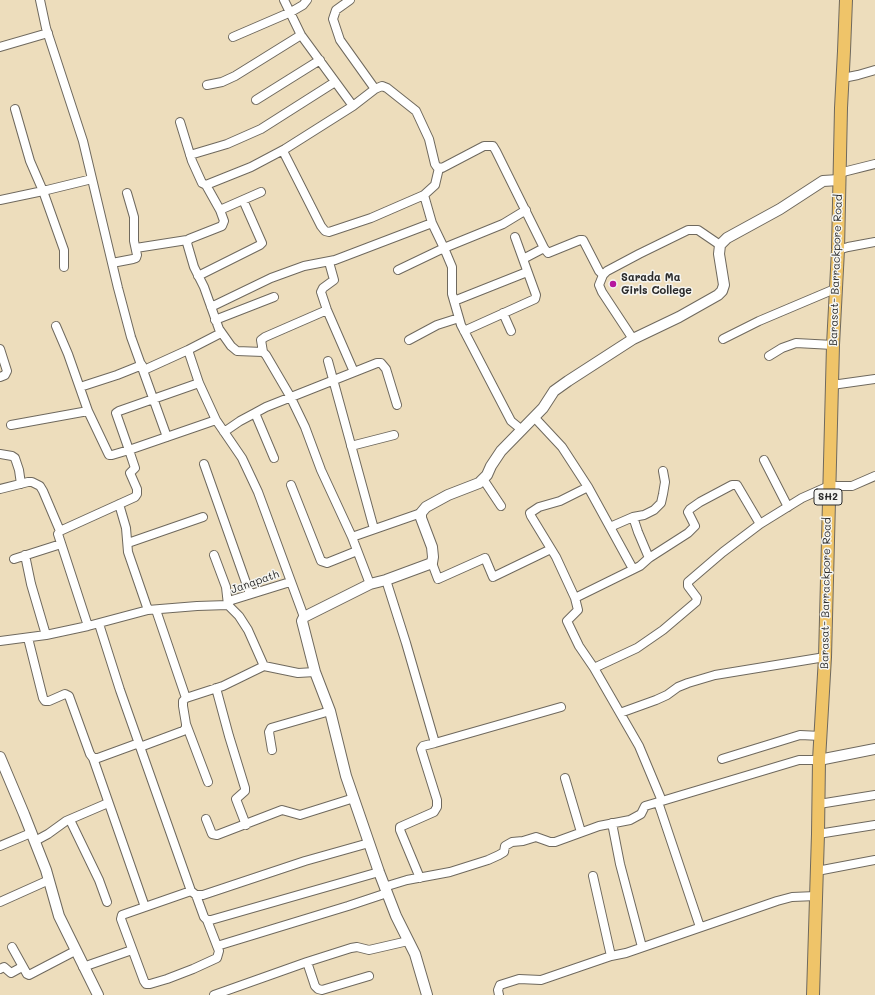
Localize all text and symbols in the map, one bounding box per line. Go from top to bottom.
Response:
street label: Barasat- Barrackpore Road [827,194,845,346]
place label: Sarada Ma Girls College [621,271,692,297]
marker: Sarada Ma Girls College [608,279,618,289]
road number: SH2 [814,489,842,505]
street label: Barasat- Barrackpore Road [818,517,834,669]
street label: Janapath [229,568,281,596]

